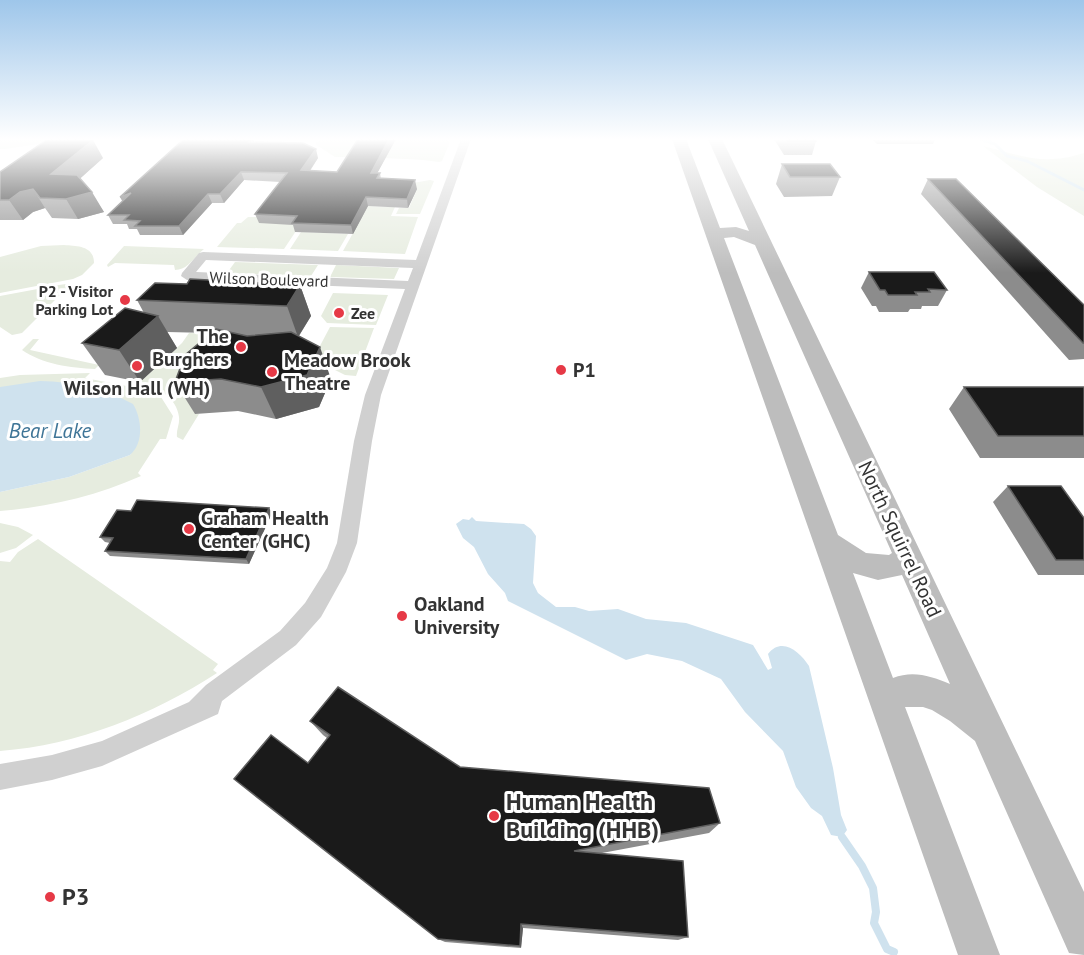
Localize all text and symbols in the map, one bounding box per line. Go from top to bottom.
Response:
street label: Wilson Boulevard [209,267,329,291]
place label: P2 - Visitor Parking Lot [35,281,113,319]
marker: P2 - Visitor Parking Lot [118,293,132,307]
place label: Zee [351,303,375,323]
marker: Zee [332,306,346,320]
place label: The Burghers [152,323,229,372]
marker: The Burghers [234,340,248,354]
place label: Meadow Brook Theatre [284,347,411,396]
place label: P1 [573,357,596,383]
marker: Wilson Hall (WH) [130,359,144,373]
marker: P1 [554,363,568,377]
marker: Meadow Brook Theatre [265,365,279,379]
place label: Wilson Hall (WH) [64,375,210,401]
water label: Bear Lake [9,417,92,444]
street label: North Squirrel Road [852,457,948,621]
place label: Graham Health Center (GHC) [201,505,329,554]
marker: Graham Health Center (GHC) [182,522,196,536]
place label: Oakland University [414,591,500,640]
marker: Oakland University [395,609,409,623]
place label: Human Health Building (HHB) [506,786,659,845]
marker: Human Health Building (HHB) [487,809,501,823]
place label: P3 [62,881,89,912]
marker: P3 [43,890,57,904]

